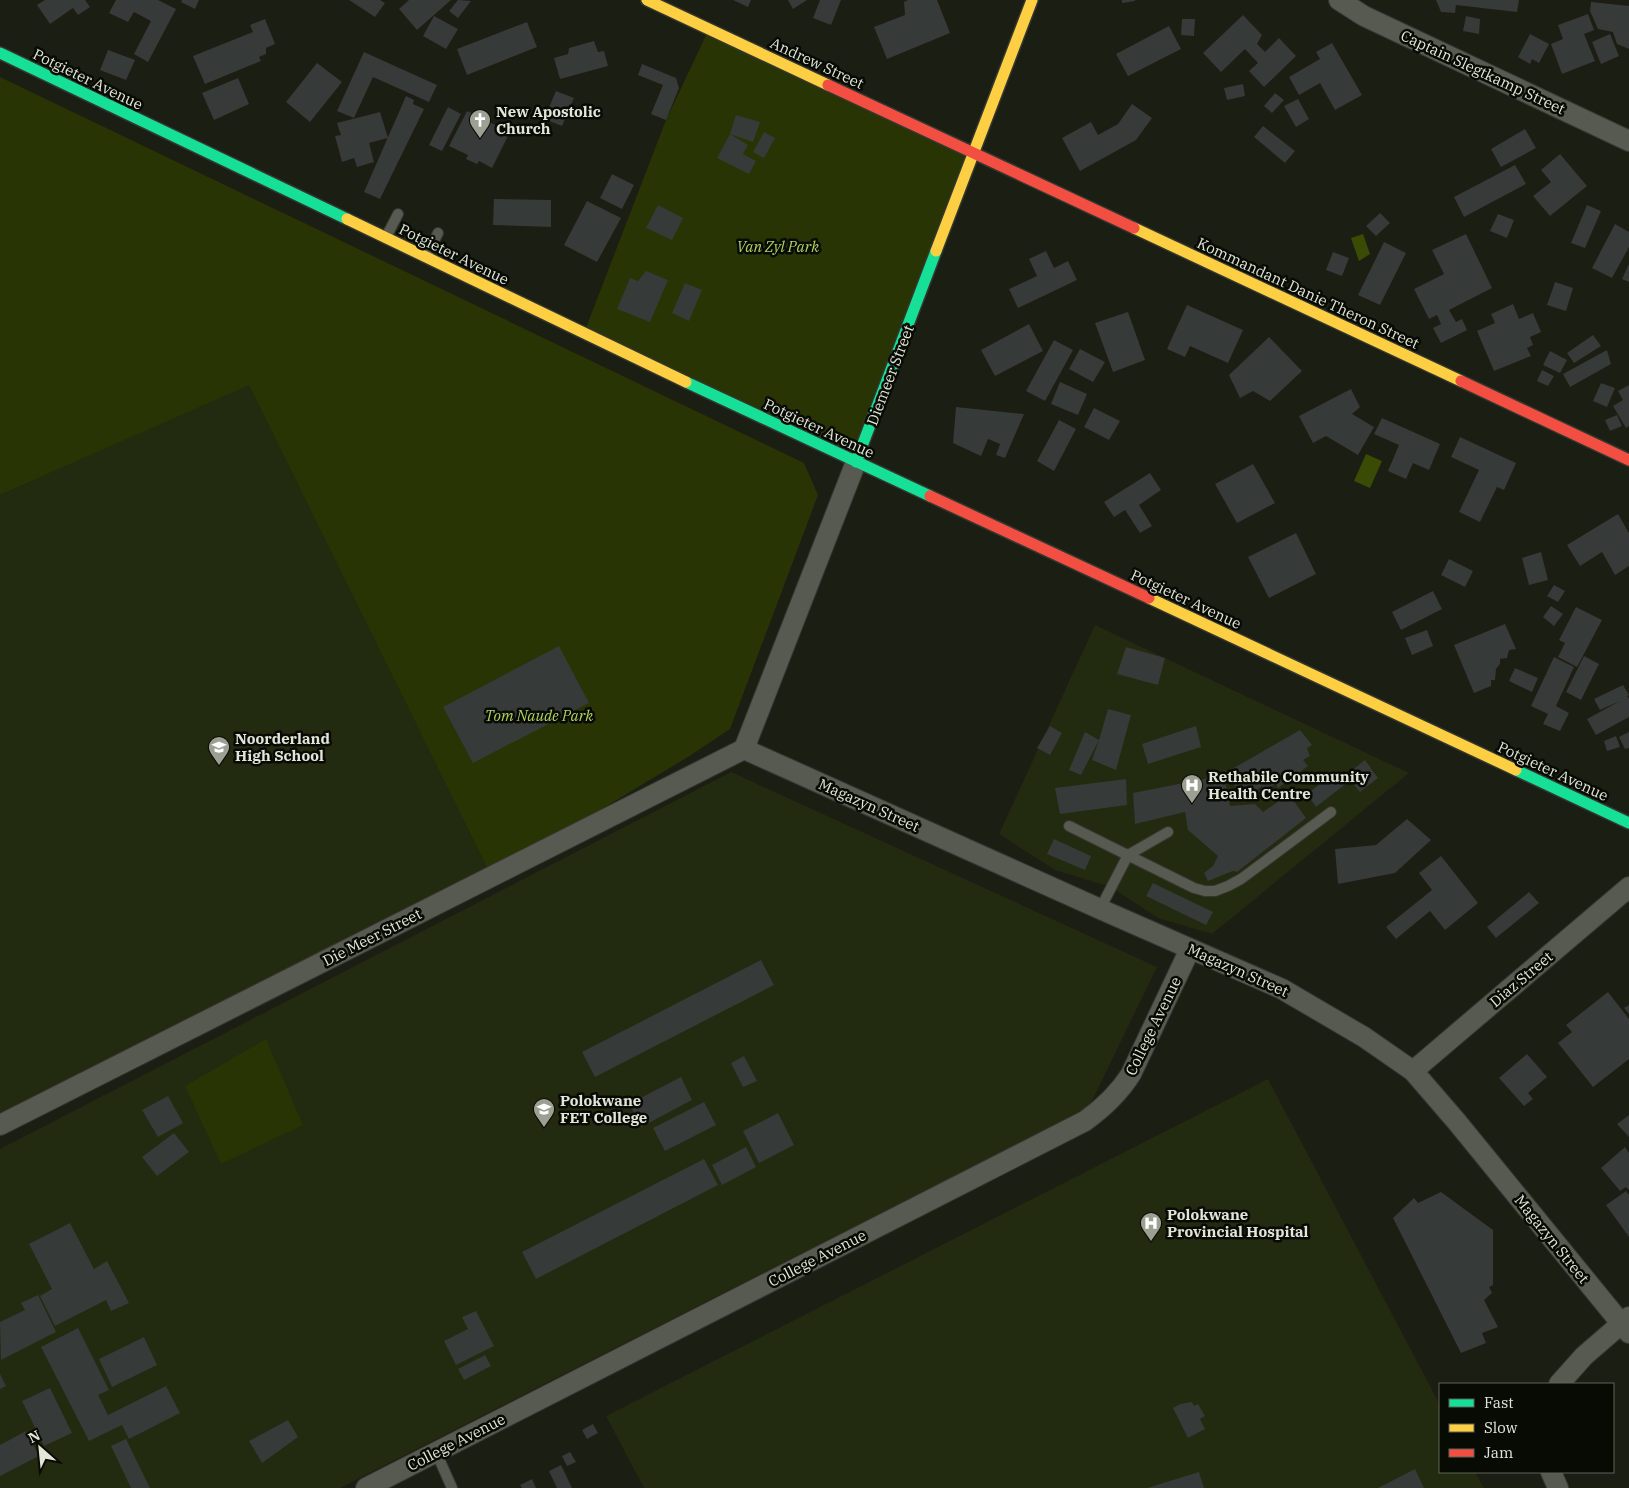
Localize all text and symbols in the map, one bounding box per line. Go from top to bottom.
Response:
street label: Captain Slegtkamp Street [1398,26,1568,118]
street label: Andrew Street [767,33,867,93]
street label: Potgieter Avenue [30,44,146,114]
place label: New Apostolic Church [496,102,601,138]
church icon: New Apostolic Church [468,108,492,139]
street label: Potgieter Avenue [396,219,512,289]
street label: Kommandant Danie Theron Street [1194,233,1422,353]
park label: Van Zyl Park [737,237,819,256]
street label: Diemeer Street [862,322,918,428]
street label: Potgieter Avenue [761,394,877,462]
street label: Potgieter Avenue [1128,565,1244,633]
park label: Tom Naude Park [485,706,593,725]
place label: Noorderland High School [235,729,330,765]
school or university icon: Noorderland High School [207,735,231,766]
street label: Potgieter Avenue [1495,737,1611,805]
place label: Rethabile Community Health Centre [1208,767,1369,803]
hospital icon: Rethabile Community Health Centre [1180,773,1204,804]
street label: Magazyn Street [816,774,922,836]
street label: Die Meer Street [319,904,425,970]
street label: Magazyn Street [1185,939,1291,1001]
street label: Diaz Street [1485,947,1557,1011]
street label: College Avenue [1121,974,1185,1078]
place label: Polokwane FET College [560,1091,647,1127]
school or university icon: Polokwane FET College [532,1097,556,1128]
street label: Magazyn Street [1511,1191,1593,1287]
place label: Polokwane Provincial Hospital [1167,1205,1309,1241]
hospital icon: Polokwane Provincial Hospital [1139,1211,1163,1242]
street label: College Avenue [765,1225,869,1291]
legend [1439,1383,1614,1473]
text: Fast [1484,1393,1514,1412]
street label: College Avenue [404,1409,508,1475]
text: Slow [1484,1418,1518,1437]
north arrow [15,1423,65,1473]
text: N [25,1426,43,1447]
text: Jam [1484,1443,1513,1462]

